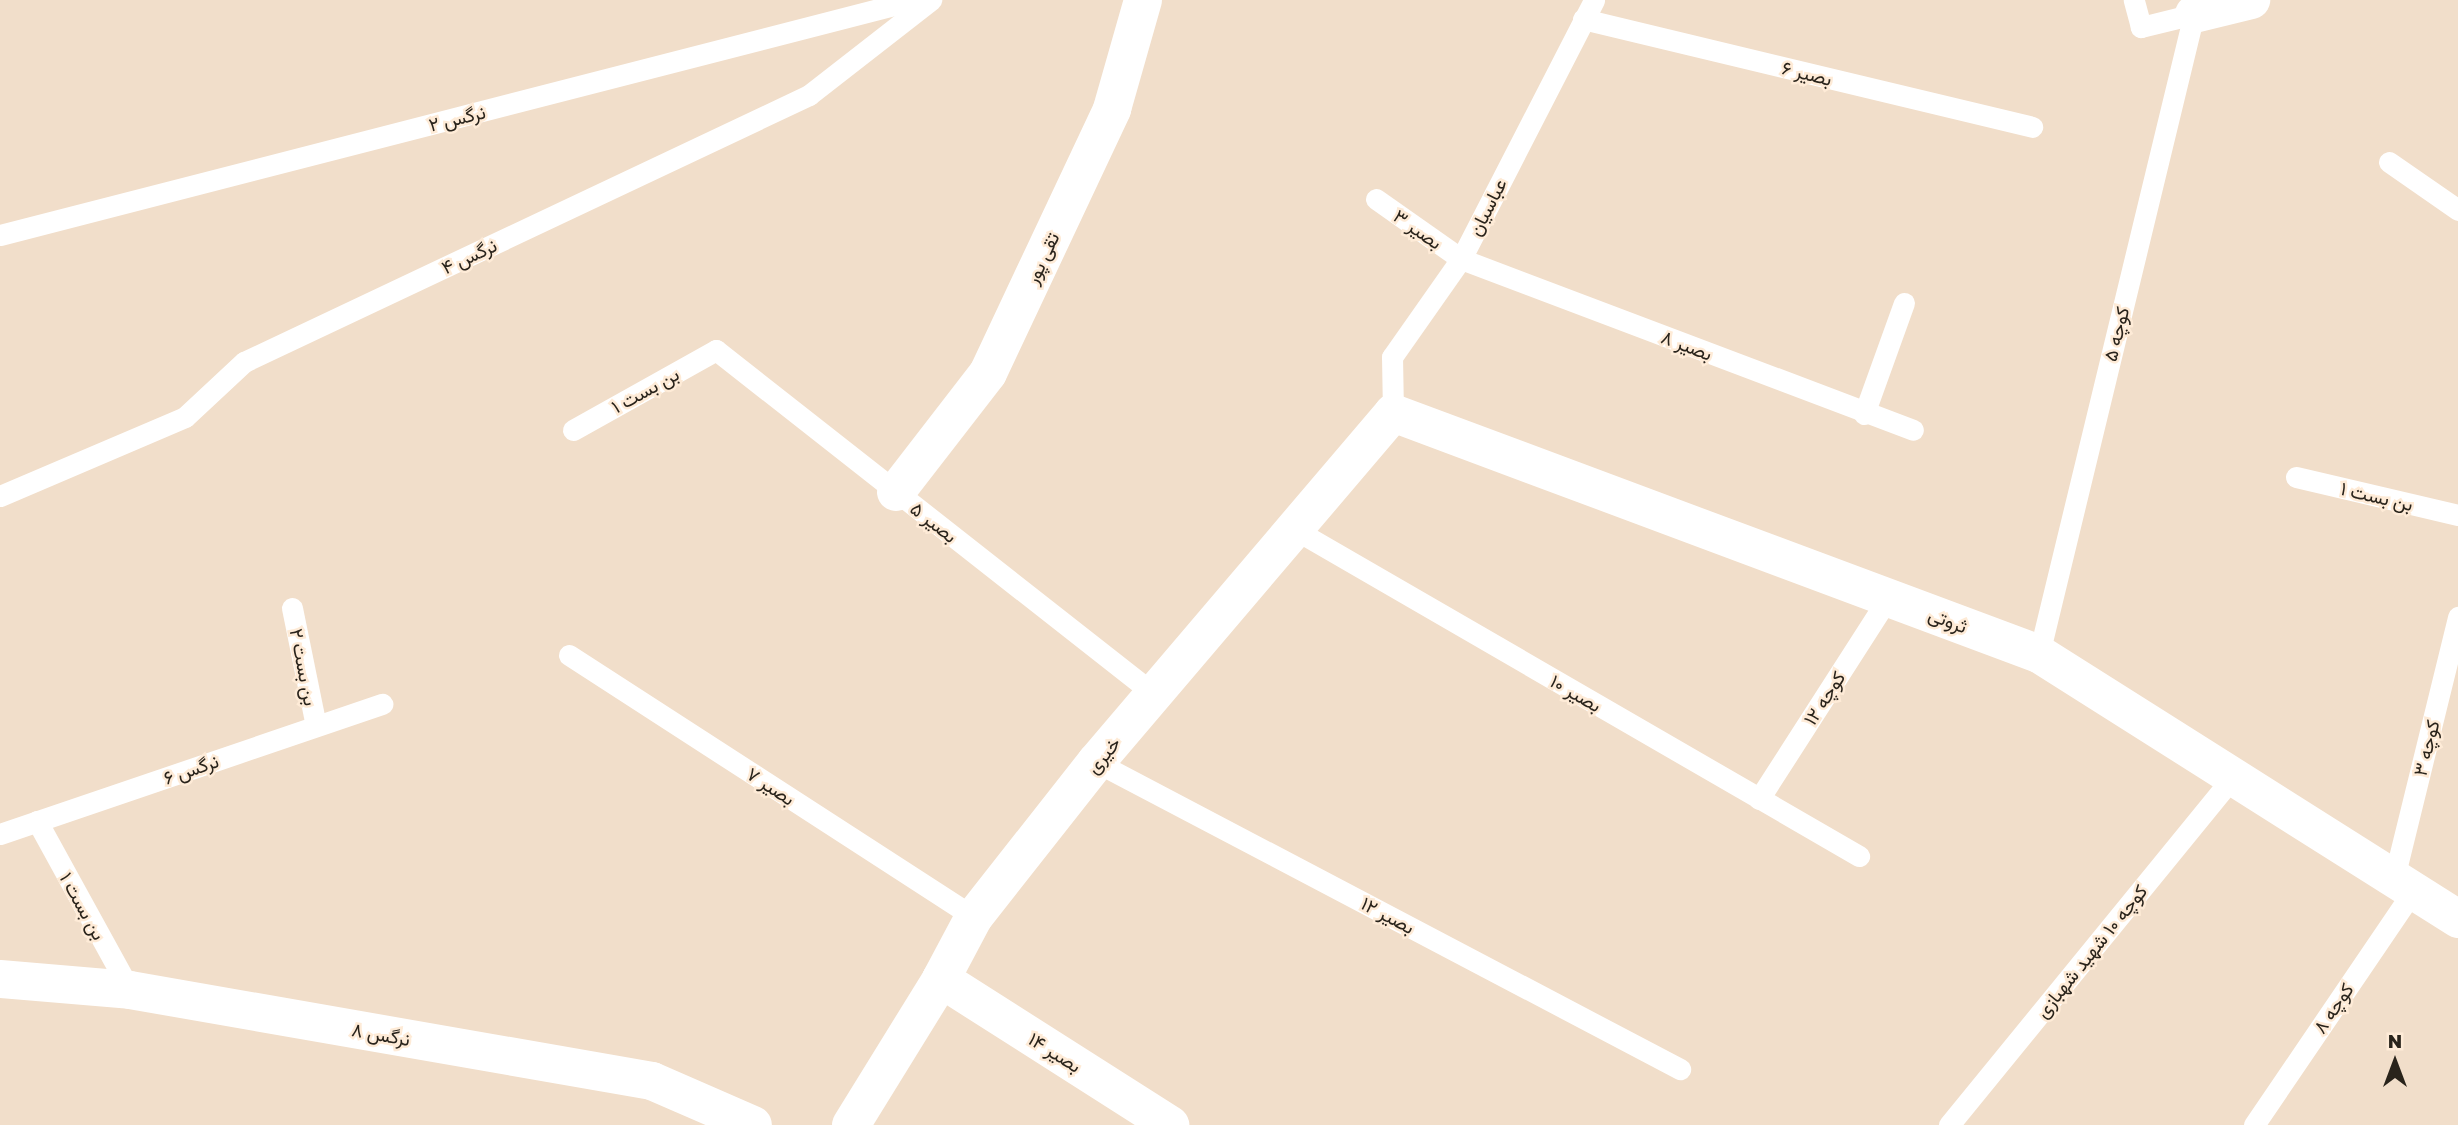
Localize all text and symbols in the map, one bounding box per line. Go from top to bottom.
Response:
street label: بصیر ۶ [1780,56,1834,90]
street label: نرگس ۲ [426,100,488,136]
street label: عباسیان [1463,175,1511,239]
street label: بصیر ۳ [1389,204,1447,254]
street label: تقی پور [1020,228,1064,288]
street label: نرگس ۴ [438,233,500,279]
street label: کوچه ۵ [2098,304,2134,364]
street label: بصیر ۸ [1658,325,1716,365]
street label: بن بست ۱ [607,362,683,418]
street label: بن بست ۱ [2339,477,2415,515]
street label: بصیر ۵ [906,497,962,547]
street label: ثروتی [1925,602,1971,638]
street label: بن بست ۲ [285,627,323,707]
street label: کوچه ۱۲ [1798,667,1850,729]
street label: بصیر ۱۰ [1546,669,1606,717]
street label: کوچه ۳ [2408,718,2444,778]
street label: خیری [1081,732,1125,778]
street label: نرگس ۶ [160,749,222,789]
street label: بصیر ۷ [743,762,799,810]
street label: بن بست ۱ [55,868,111,944]
street label: کوچه ۱۰ شهید شهبازی [2030,880,2152,1022]
street label: بصیر ۱۲ [1357,892,1419,938]
street label: کوچه ۸ [2308,979,2358,1037]
street label: نرگس ۸ [350,1018,412,1050]
street label: بصیر ۱۴ [1024,1027,1086,1077]
north arrow [2360,1027,2430,1097]
text: N [2388,1029,2402,1052]

